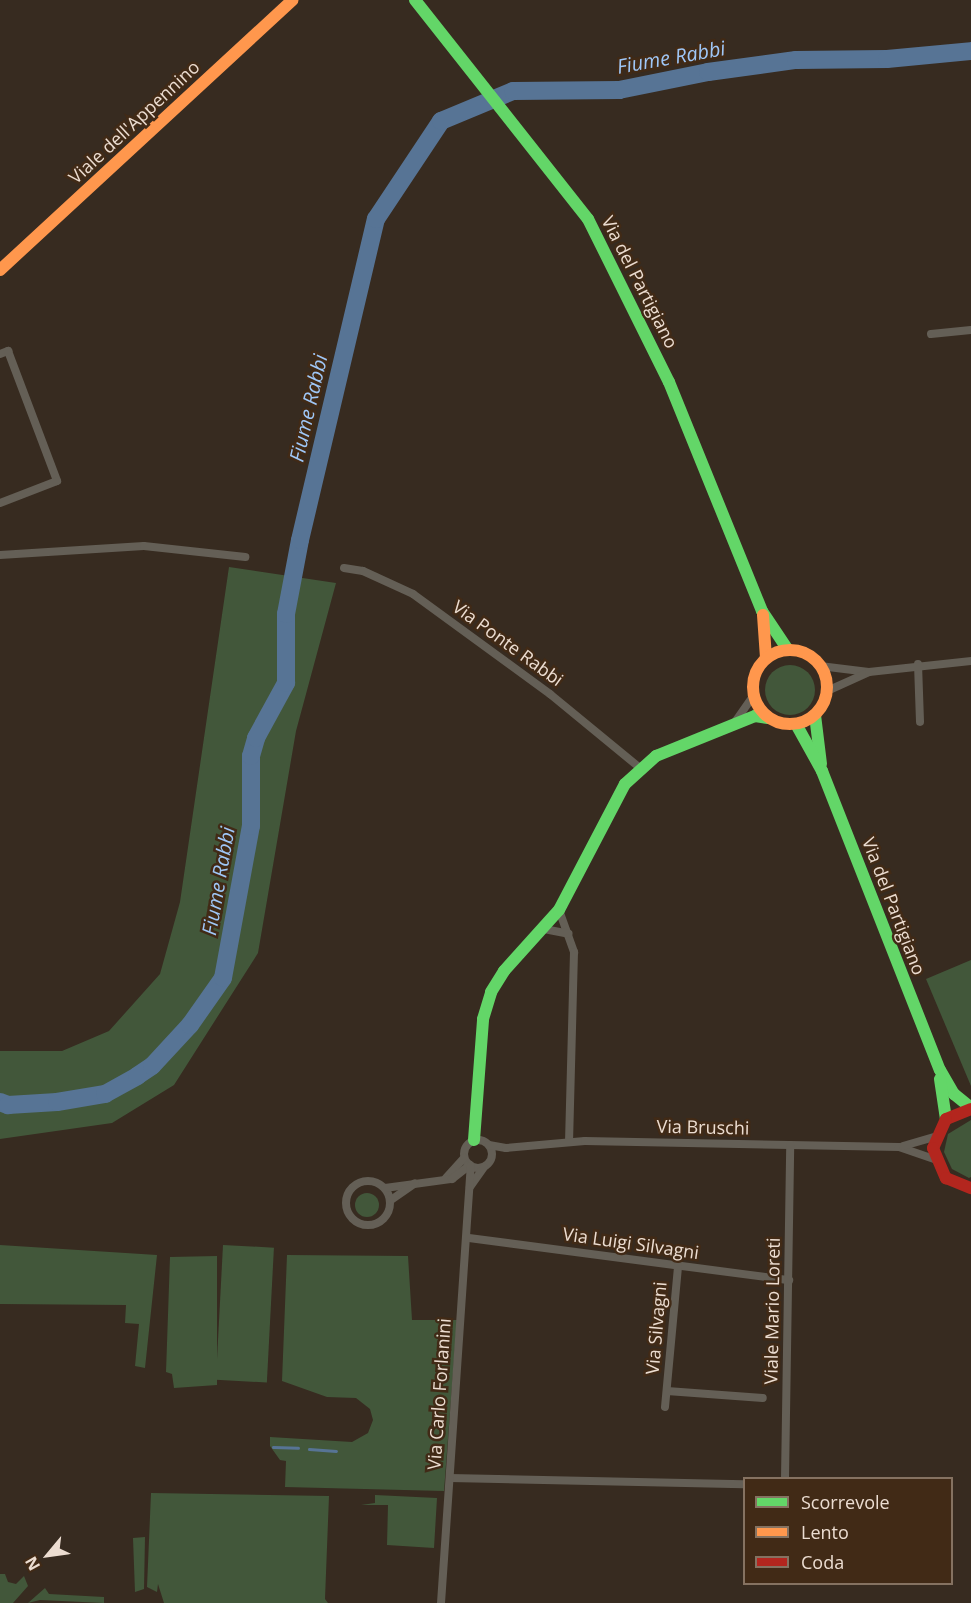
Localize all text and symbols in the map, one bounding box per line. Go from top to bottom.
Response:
water label: Fiume Rabbi [615,36,727,78]
street label: Viale dell'Appennino [64,56,204,188]
street label: Via del Partigiano [597,212,683,352]
water label: Fiume Rabbi [284,352,332,464]
street label: Via Ponte Rabbi [448,596,568,690]
water label: Fiume Rabbi [197,825,239,937]
street label: Via del Partigiano [858,834,930,978]
street label: Via Bruschi [656,1115,750,1139]
street label: Via Luigi Silvagni [562,1223,700,1263]
street label: Viale Mario Loreti [760,1237,784,1385]
street label: Via Silvagni [641,1281,671,1375]
street label: Via Carlo Forlanini [423,1317,455,1471]
legend [743,1477,953,1585]
text: Scorrevole [801,1490,890,1514]
text: Lento [801,1520,849,1544]
north arrow [18,1525,78,1585]
text: Coda [801,1550,844,1574]
text: N [19,1553,45,1575]

